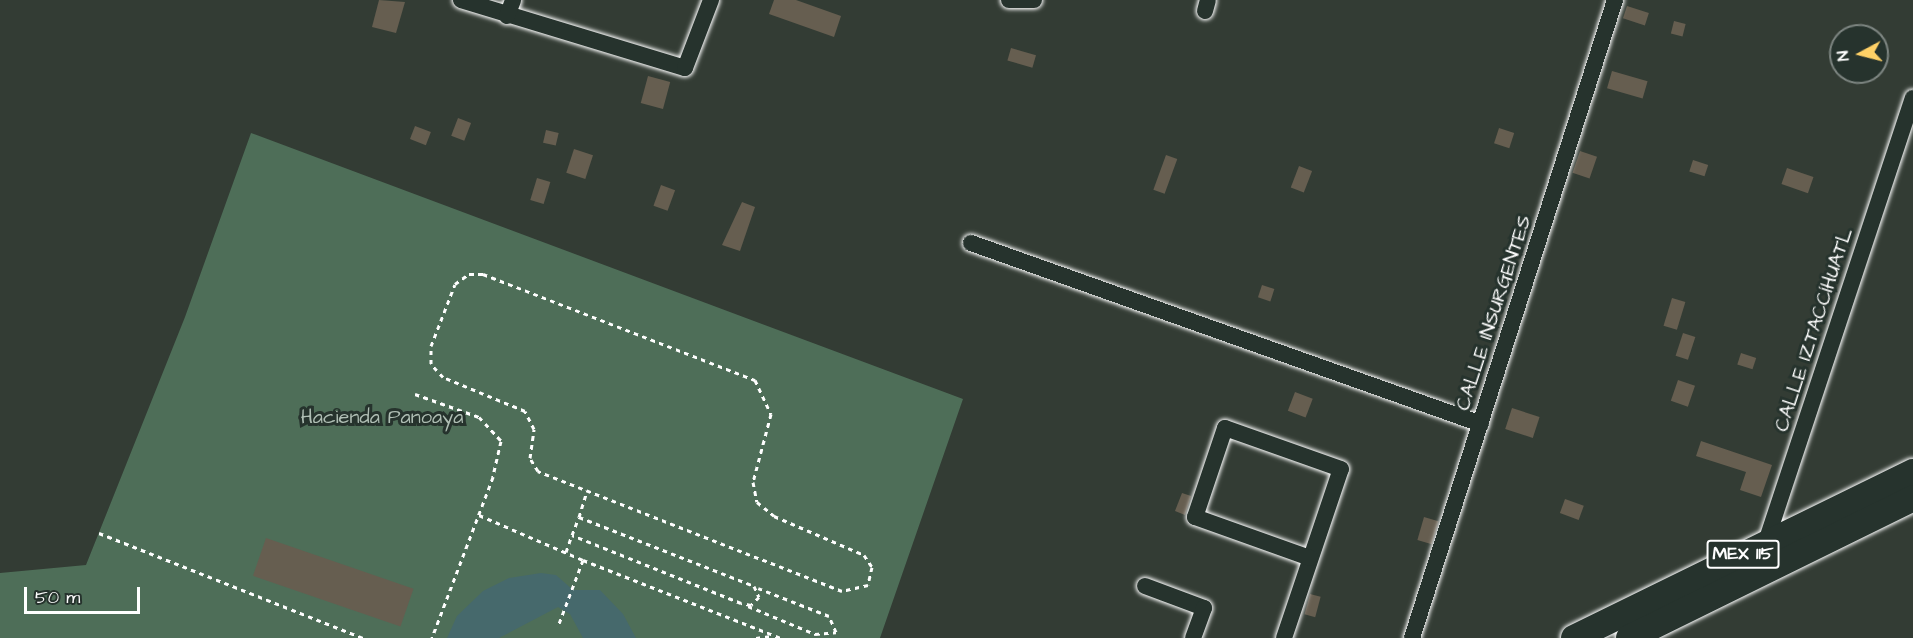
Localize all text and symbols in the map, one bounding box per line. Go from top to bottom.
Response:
north arrow [1829,24,1889,84]
text: N [1832,50,1855,62]
street label: CALLE INSURGENTES [1451,212,1537,414]
street label: CALLE IZTACCÍHUATL [1770,225,1858,435]
park label: Hacienda Panoaya [301,405,463,429]
road number: MEX 115 [1706,539,1780,569]
scale bar [27,575,142,613]
text: 50 m [35,585,80,610]

